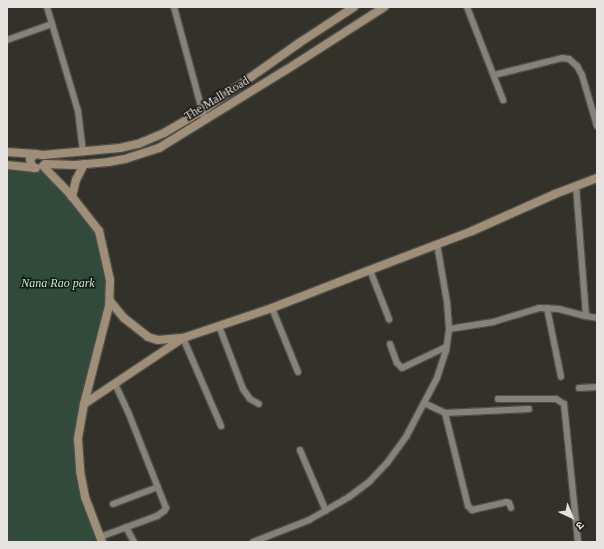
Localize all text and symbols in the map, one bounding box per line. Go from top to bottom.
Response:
street label: The Mall Road [182,74,252,124]
park label: Nana Rao park [21,277,95,291]
north arrow [552,497,592,537]
text: उ [574,519,587,532]

